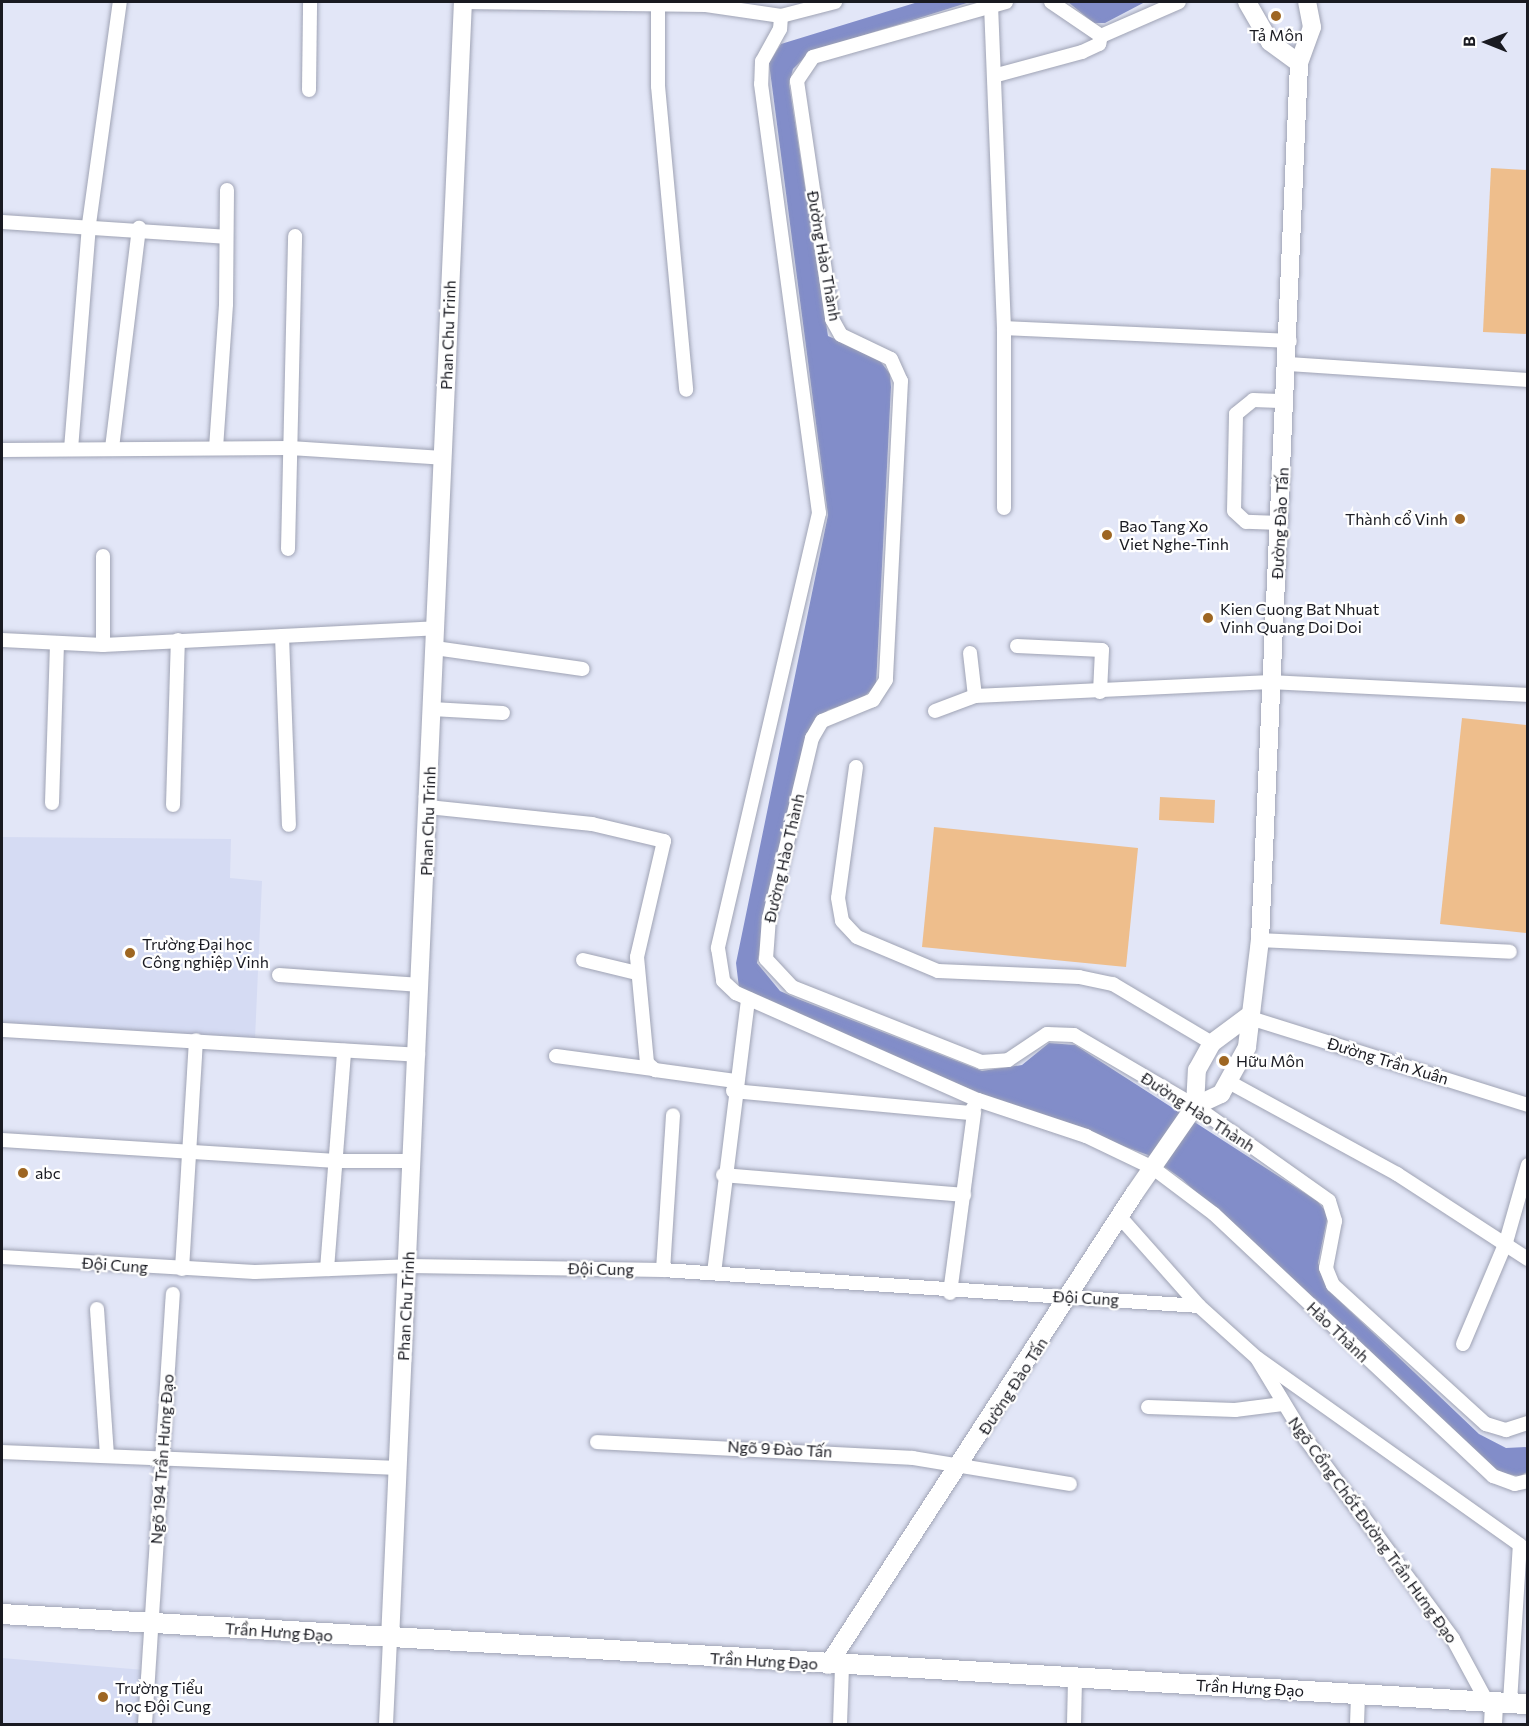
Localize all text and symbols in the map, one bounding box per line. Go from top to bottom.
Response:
marker: Tả Môn [1269,9,1283,23]
north arrow [1457,12,1517,72]
place label: Tả Môn [1249,25,1303,45]
text: B [1459,36,1478,47]
street label: Đường Hào Thành [803,189,845,323]
street label: Phan Chu Trinh [436,280,460,390]
street label: Đường Đào Tấn [1267,467,1293,579]
place label: Thành cổ Vinh [1345,509,1448,529]
marker: Thành cổ Vinh [1453,512,1467,526]
place label: Bao Tang Xo Viet Nghe-Tinh [1119,516,1229,554]
marker: Bao Tang Xo Viet Nghe-Tinh [1100,528,1114,542]
place label: Kien Cuong Bat Nhuat Vinh Quang Doi Doi [1220,599,1379,637]
marker: Kien Cuong Bat Nhuat Vinh Quang Doi Doi [1201,611,1215,625]
street label: Phan Chu Trinh [416,766,440,876]
street label: Đường Hào Thành [760,792,808,924]
place label: Trường Đại học Công nghiệp Vinh [142,934,269,972]
marker: Trường Đại học Công nghiệp Vinh [123,946,137,960]
street label: Đường Trần Xuân [1325,1033,1451,1089]
place label: Hữu Môn [1236,1051,1304,1071]
marker: Hữu Môn [1217,1054,1231,1068]
street label: Đường Hào Thành [1137,1068,1259,1156]
place label: abc [35,1163,61,1183]
marker: abc [16,1166,30,1180]
street label: Phan Chu Trinh [394,1251,418,1361]
street label: Đội Cung [81,1253,149,1277]
street label: Đội Cung [568,1259,634,1279]
street label: Đội Cung [1052,1287,1120,1309]
street label: Hào Thành [1303,1298,1373,1366]
street label: Đường Đào Tấn [974,1334,1052,1438]
street label: Ngõ 194 Trần Hưng Đạo [146,1373,178,1545]
street label: Ngõ Cổng Chốt Đường Trần Hưng Đạo [1284,1413,1462,1647]
street label: Ngõ 9 Đào Tấn [727,1437,833,1461]
street label: Trần Hưng Đạo [224,1619,334,1645]
street label: Trần Hưng Đạo [709,1649,819,1673]
street label: Trần Hưng Đạo [1195,1676,1305,1700]
place label: Trường Tiểu học Đội Cung [115,1678,211,1716]
marker: Trường Tiểu học Đội Cung [96,1690,110,1704]

